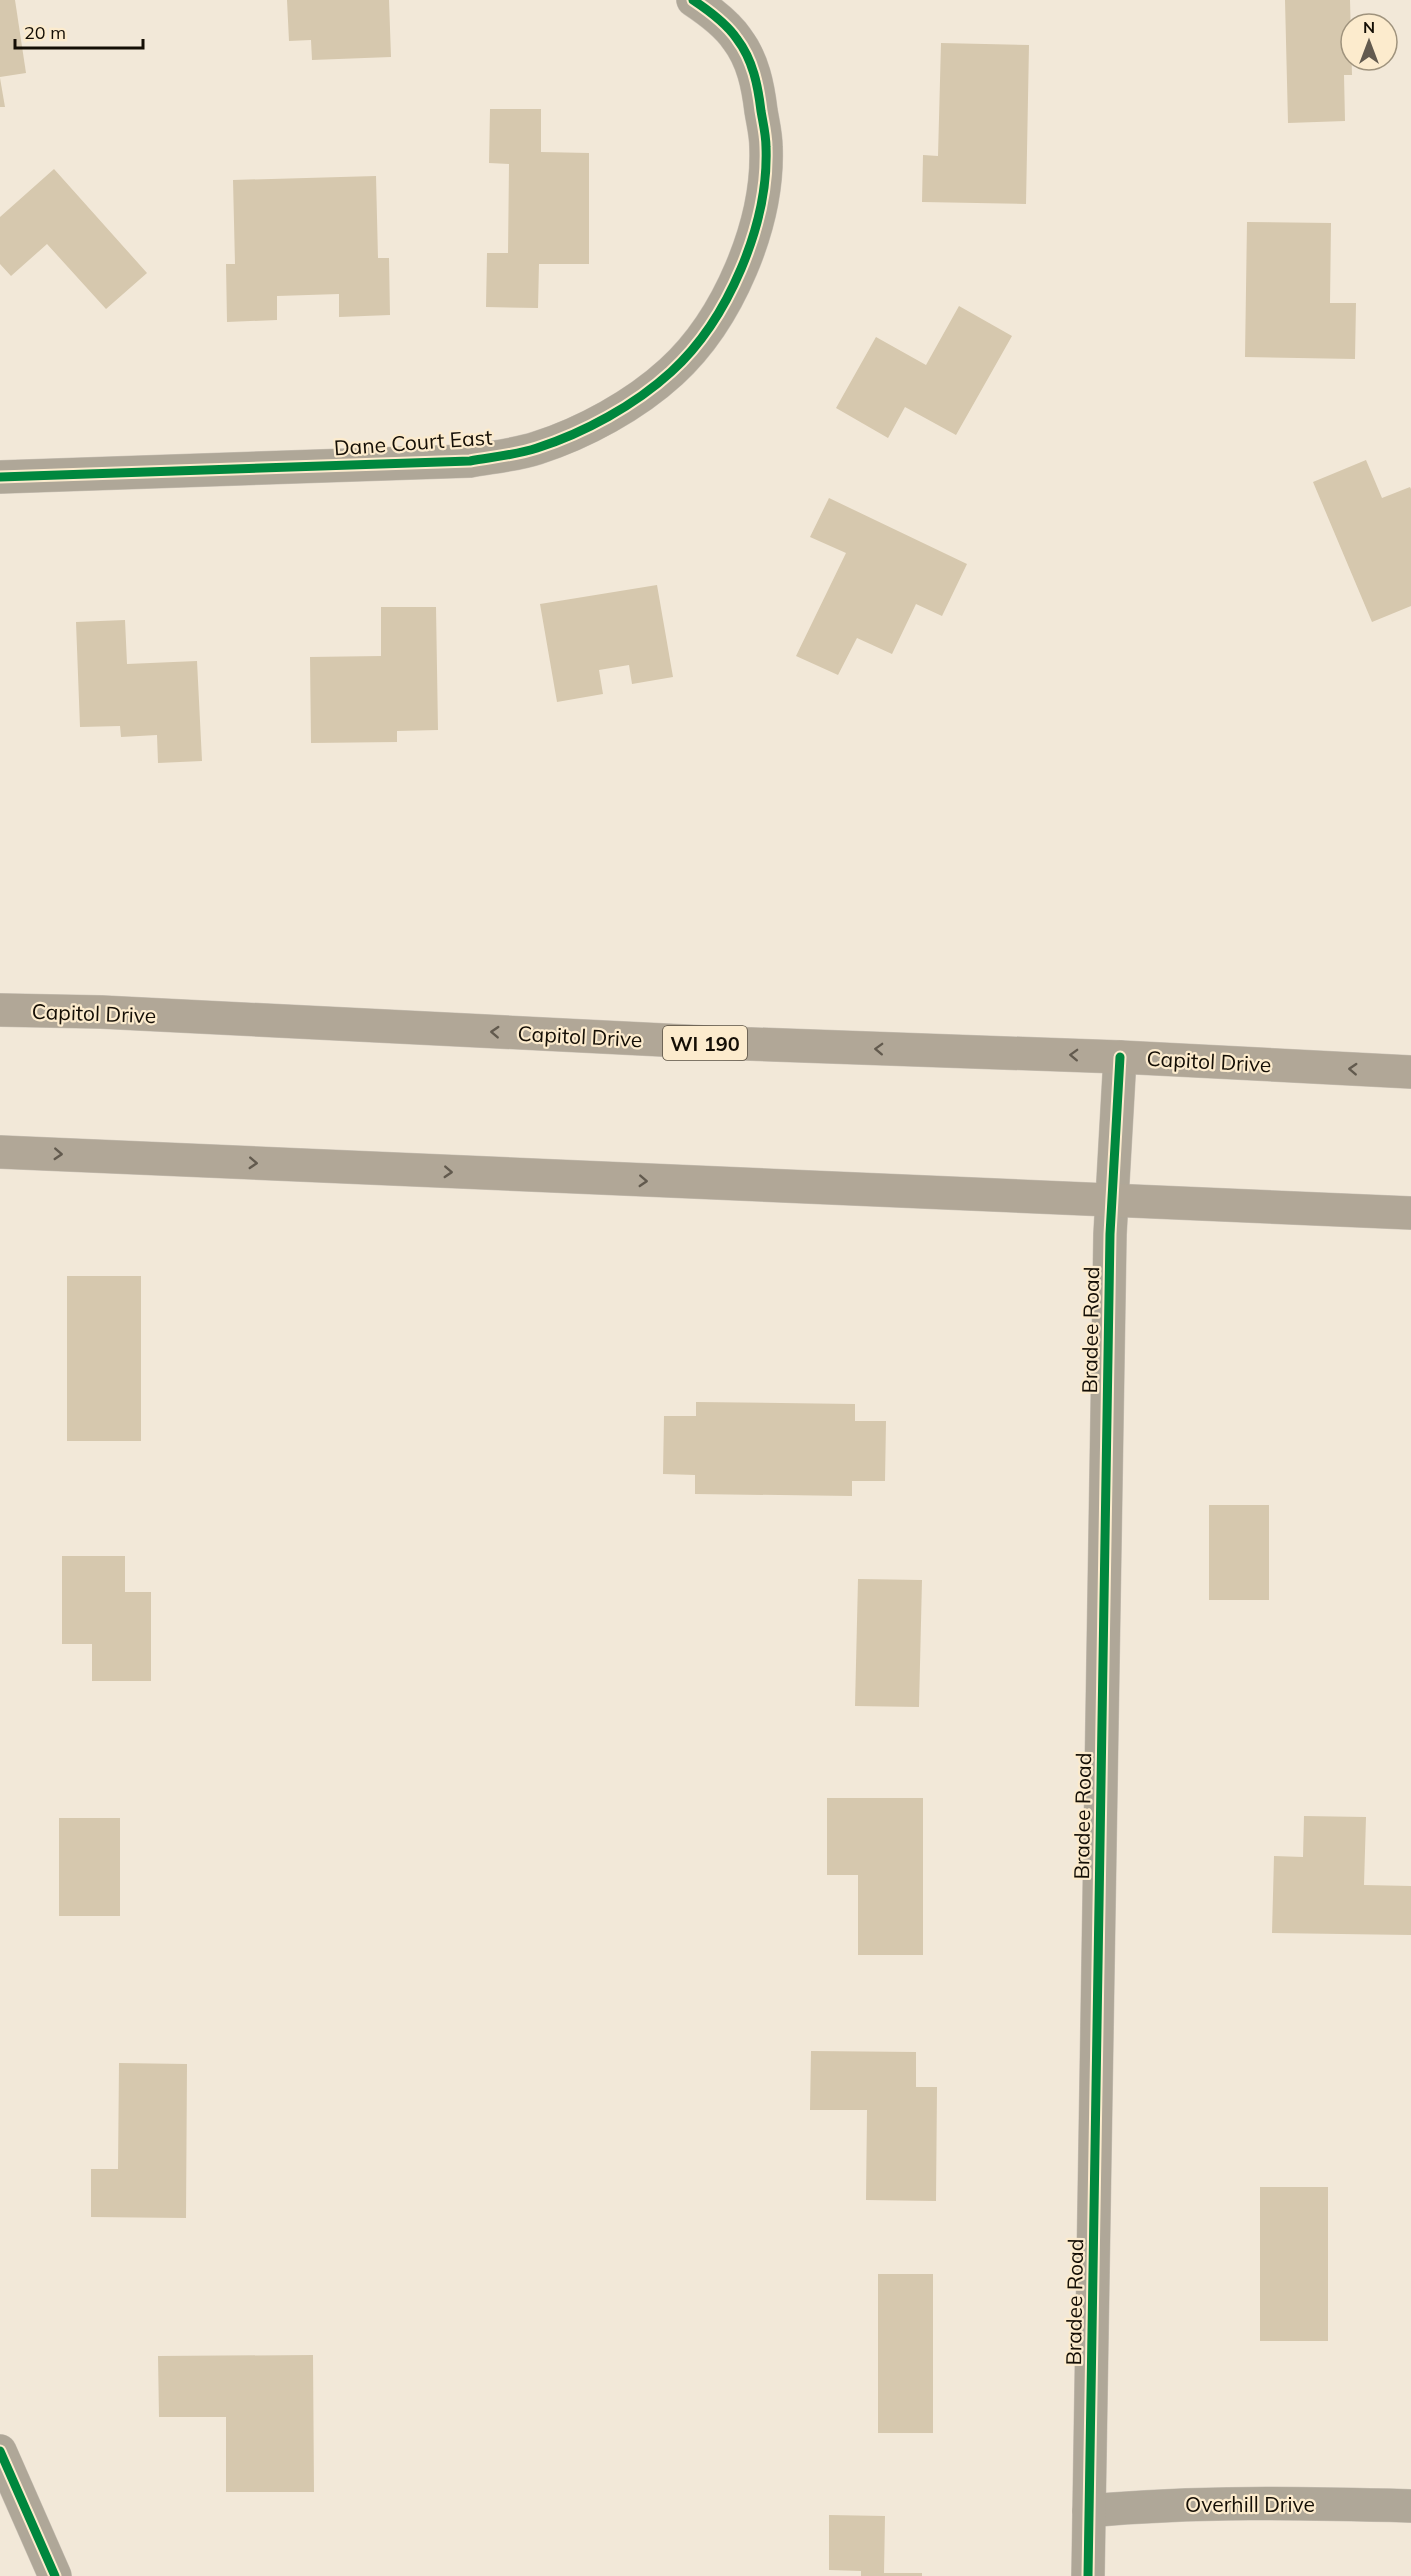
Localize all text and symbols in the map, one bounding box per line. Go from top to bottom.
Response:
scale bar [15,12,142,50]
north arrow [1339,12,1399,72]
text: N [1363,17,1375,37]
text: 20 m [24,21,66,44]
street label: Dane Court East [333,423,493,461]
street label: Capitol Drive [31,998,157,1028]
street label: Capitol Drive [517,1020,643,1052]
one-way arrow [491,1026,500,1039]
road number: WI 190 [663,1026,747,1060]
one-way arrow [875,1042,884,1055]
street label: Capitol Drive [1146,1045,1272,1077]
one-way arrow [1069,1049,1078,1062]
one-way arrow [1348,1062,1357,1075]
one-way arrow [54,1148,63,1161]
one-way arrow [249,1157,258,1169]
one-way arrow [444,1165,453,1178]
one-way arrow [638,1175,647,1188]
street label: Bradee Road [1076,1266,1104,1394]
street label: Bradee Road [1068,1752,1096,1880]
street label: Bradee Road [1060,2238,1088,2366]
street label: Overhill Drive [1185,2491,1315,2517]

